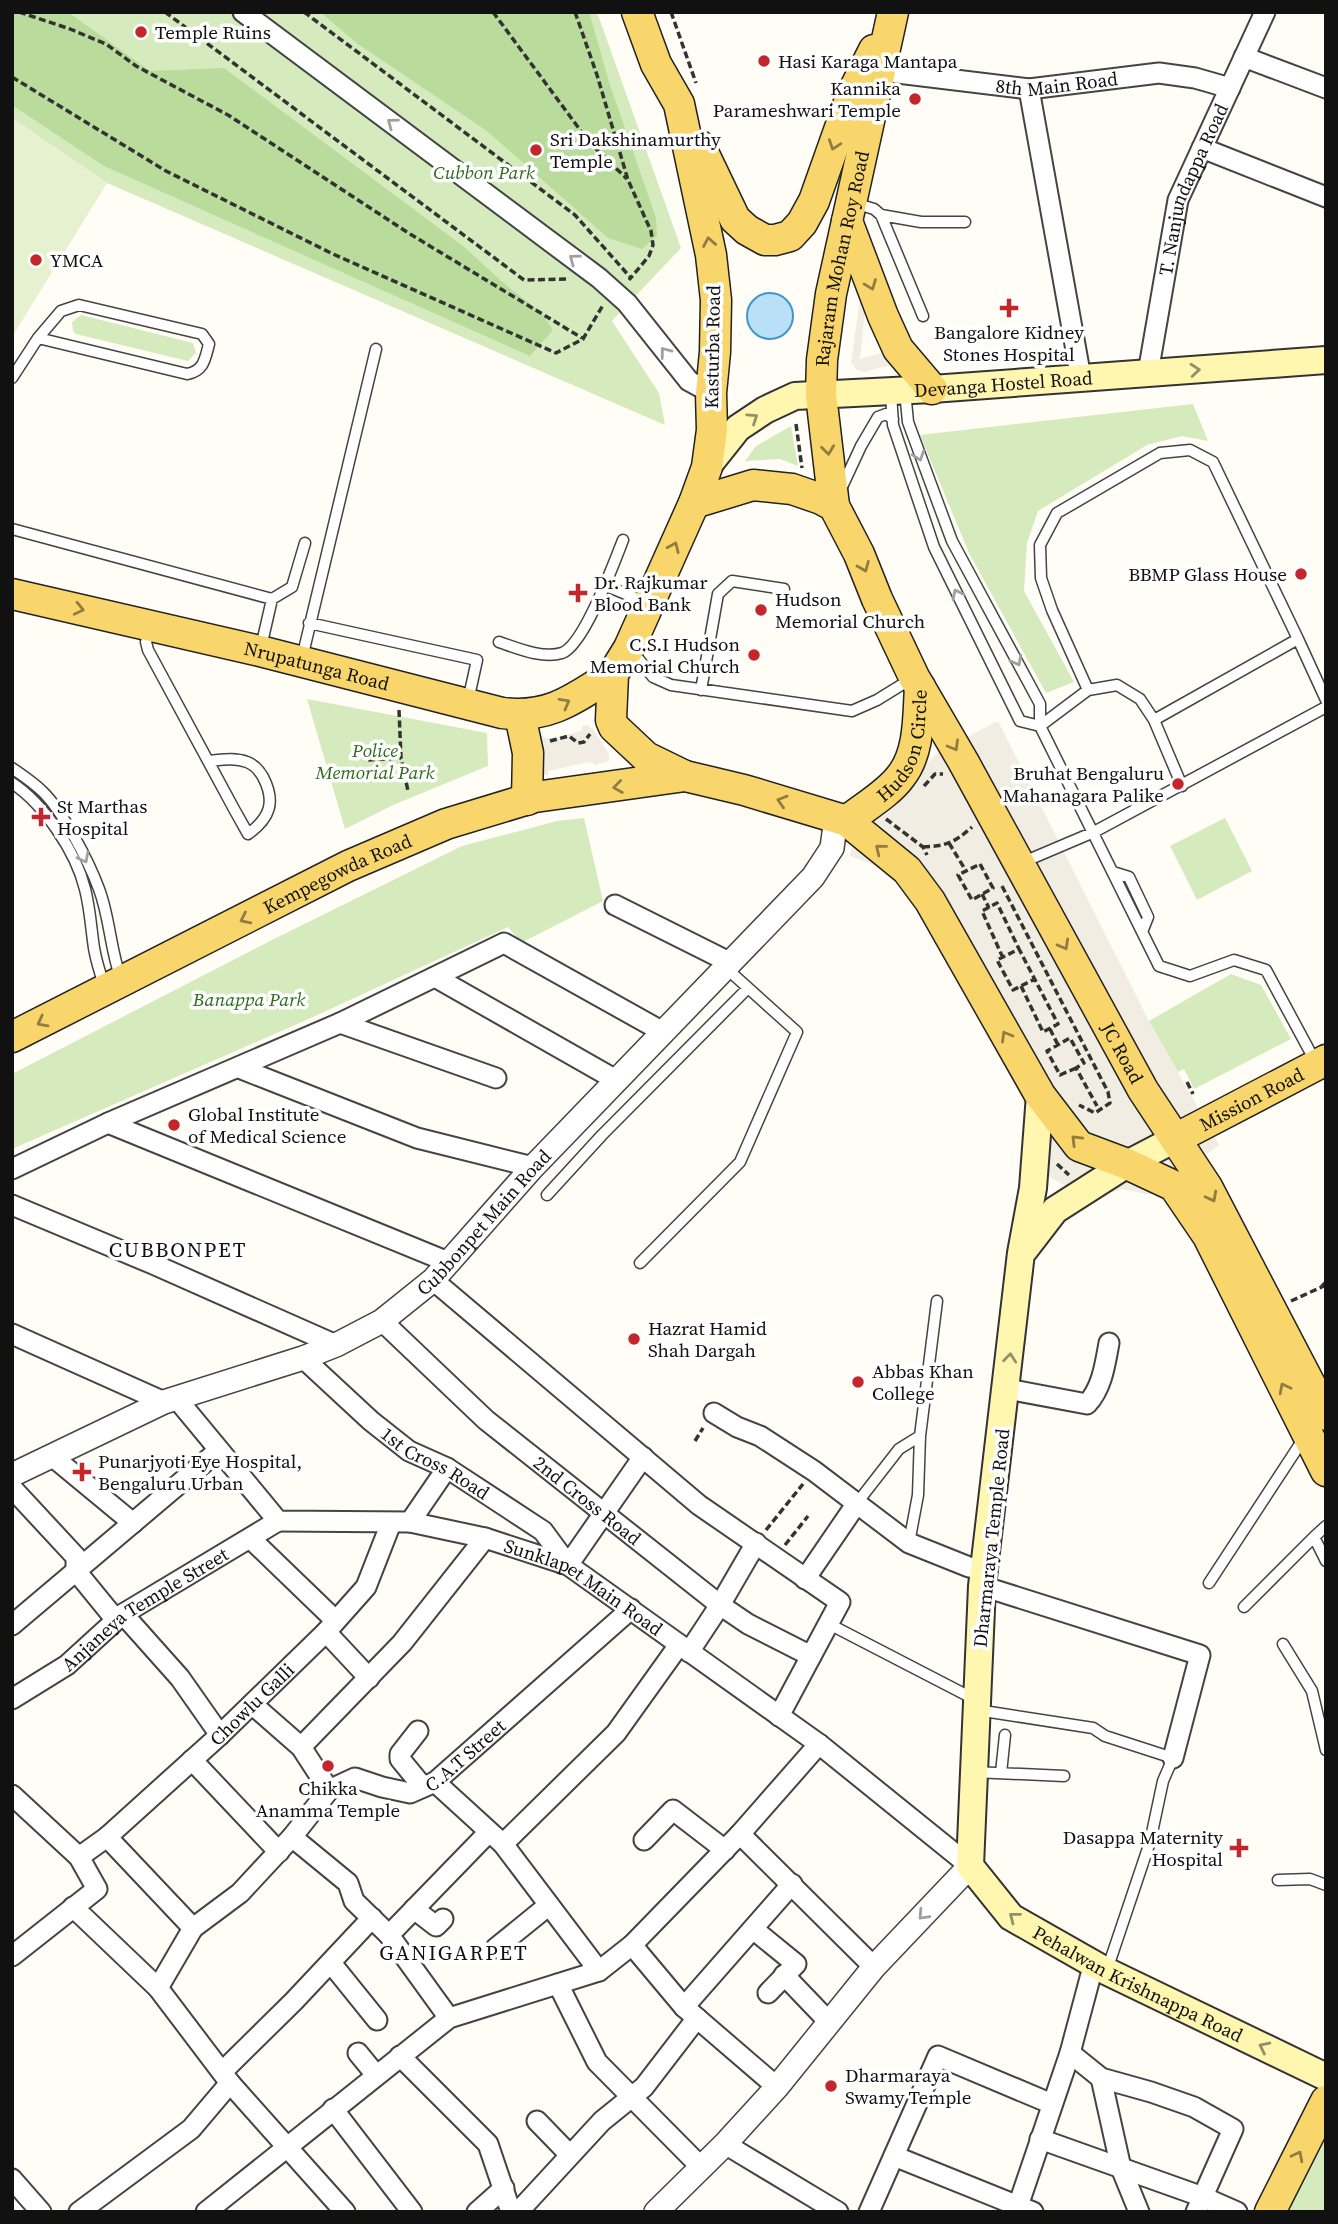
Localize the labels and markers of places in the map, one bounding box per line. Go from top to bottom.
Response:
place label: Temple Ruins [155,19,271,45]
marker: Temple Ruins [133,24,149,40]
place label: Hasi Karaga Mantapa [778,48,958,74]
marker: Hasi Karaga Mantapa [756,53,772,69]
place label: Kannika Parameshwari Temple [713,75,901,123]
marker: Kannika Parameshwari Temple [907,91,923,107]
place label: Sri Dakshinamurthy Temple [550,126,721,174]
marker: Sri Dakshinamurthy Temple [528,142,544,158]
place label: YMCA [50,247,104,273]
marker: YMCA [28,252,44,268]
marker: Bangalore Kidney Stones Hospital [999,298,1019,318]
place label: Bangalore Kidney Stones Hospital [934,319,1084,367]
place label: BBMP Glass House [1128,561,1287,587]
marker: BBMP Glass House [1293,566,1309,582]
place label: Dr. Rajkumar Blood Bank [594,569,707,617]
marker: Dr. Rajkumar Blood Bank [568,583,588,603]
place label: Hudson Memorial Church [775,586,925,634]
marker: Hudson Memorial Church [753,602,769,618]
place label: C.S.I Hudson Memorial Church [590,631,740,679]
marker: C.S.I Hudson Memorial Church [746,647,762,663]
place label: Bruhat Bengaluru Mahanagara Palike [1003,760,1164,808]
marker: Bruhat Bengaluru Mahanagara Palike [1170,776,1186,792]
place label: St Marthas Hospital [57,793,147,841]
marker: St Marthas Hospital [31,807,51,827]
place label: Global Institute of Medical Science [188,1101,346,1149]
marker: Global Institute of Medical Science [166,1117,182,1133]
place label: Hazrat Hamid Shah Dargah [648,1315,767,1363]
marker: Hazrat Hamid Shah Dargah [626,1331,642,1347]
place label: Abbas Khan College [872,1358,974,1406]
marker: Abbas Khan College [850,1374,866,1390]
place label: Punarjyoti Eye Hospital, Bengaluru Urban [98,1448,302,1496]
marker: Punarjyoti Eye Hospital, Bengaluru Urban [72,1462,92,1482]
marker: Chikka Anamma Temple [320,1758,336,1774]
place label: Chikka Anamma Temple [256,1775,400,1823]
place label: Dasappa Maternity Hospital [1063,1824,1223,1872]
marker: Dasappa Maternity Hospital [1229,1838,1249,1858]
place label: Dharmaraya Swamy Temple [845,2062,971,2110]
marker: Dharmaraya Swamy Temple [823,2078,839,2094]

